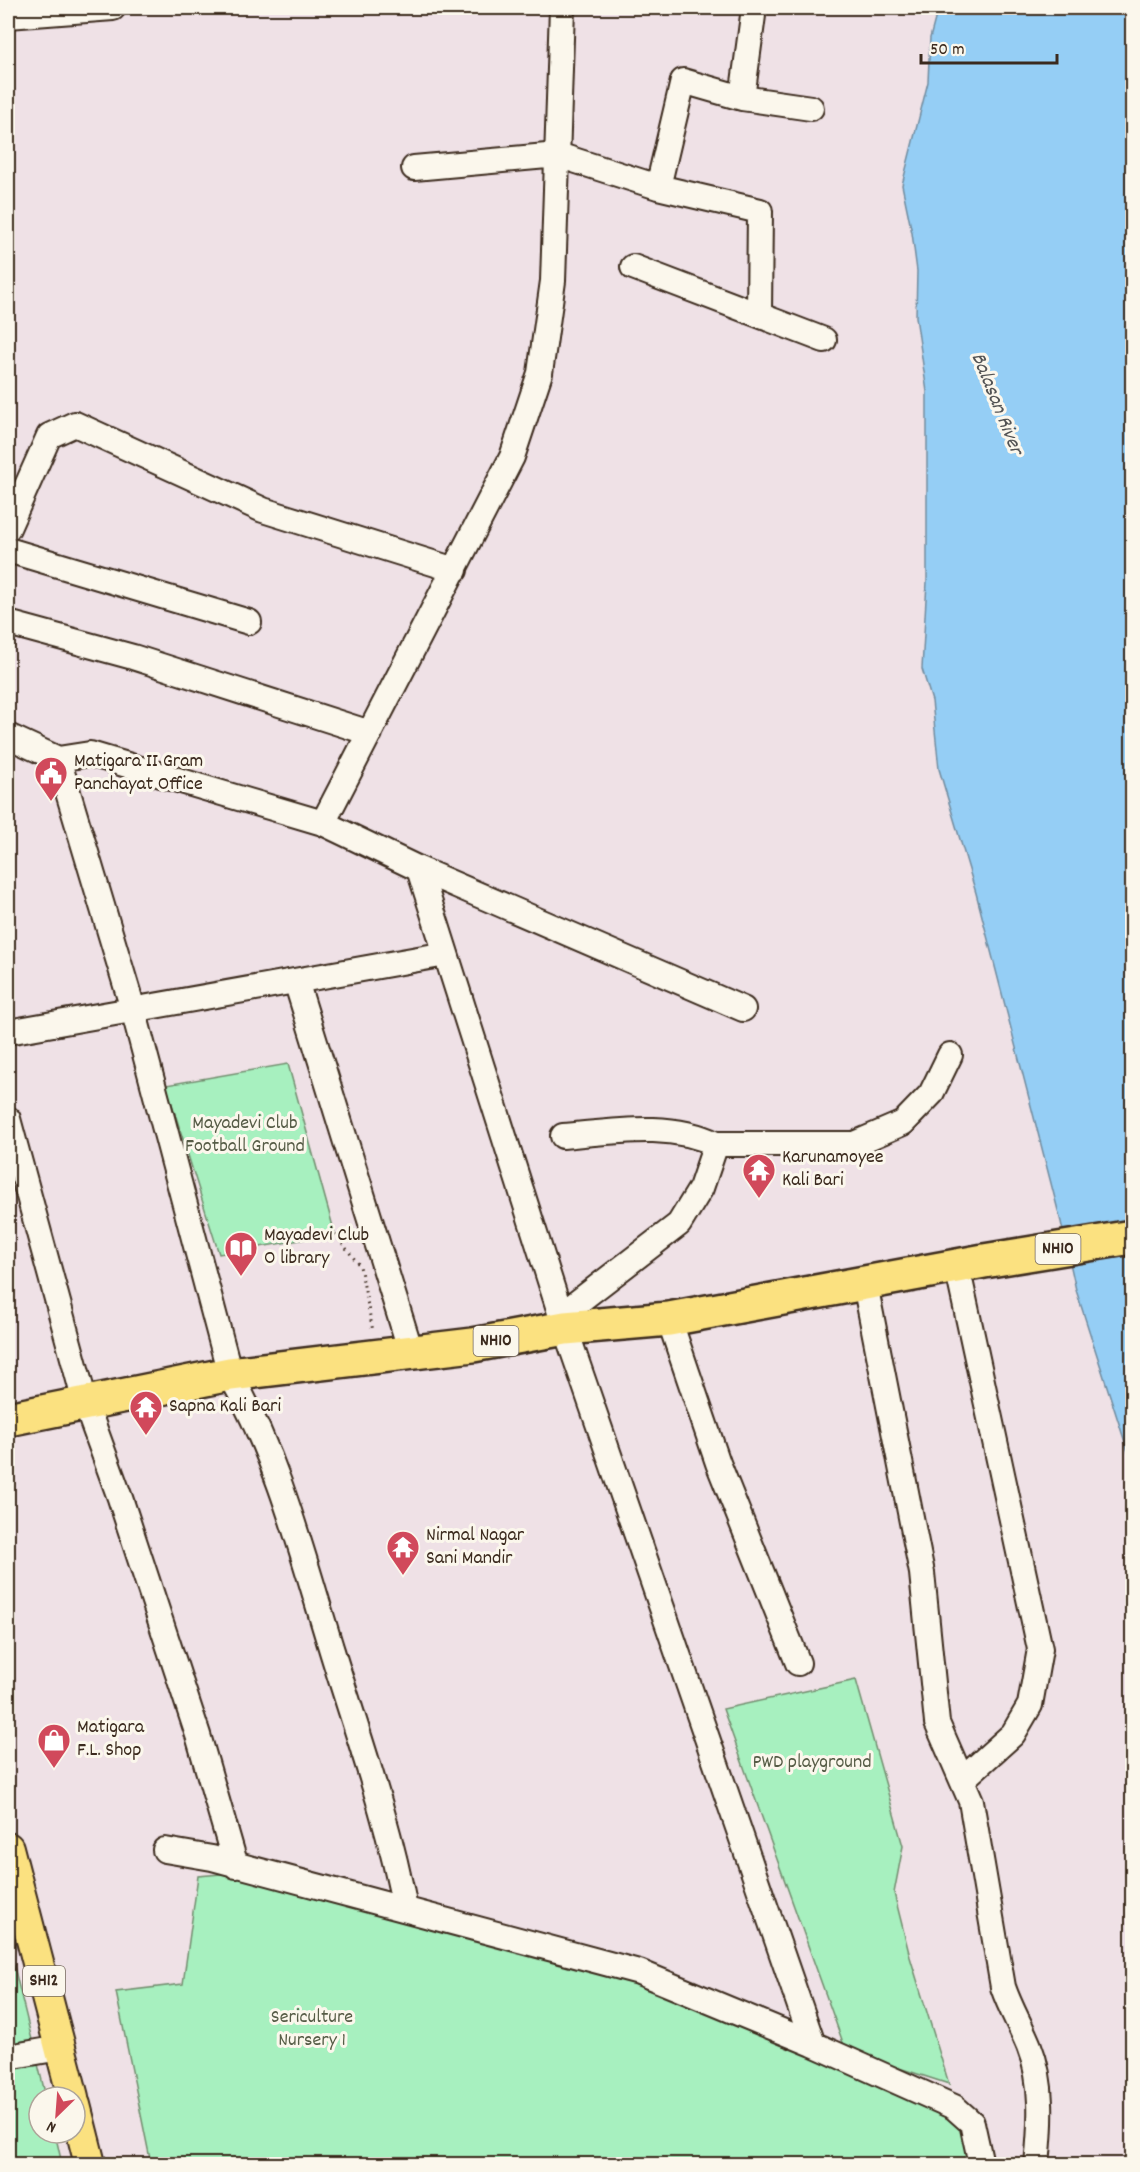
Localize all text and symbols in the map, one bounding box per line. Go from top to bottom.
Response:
scale bar [921,27,1058,65]
text: 50 m [930,38,965,63]
water label: Balasan River [962,348,1031,462]
place label: Matigara II Gram Panchayat Office [74,748,203,799]
public building icon: Matigara II Gram Panchayat Office [33,755,69,802]
park label: Mayadevi Club Football Ground [185,1110,305,1161]
place label: Karunamoyee Kali Bari [782,1144,884,1195]
temple icon: Karunamoyee Kali Bari [741,1152,777,1199]
place label: Mayadevi Club O library [264,1222,369,1273]
library icon: Mayadevi Club O library [223,1230,259,1277]
road number: NH10 [1036,1234,1080,1264]
road number: NH10 [474,1326,518,1356]
temple icon: Sapna Kali Bari [128,1389,164,1436]
place label: Sapna Kali Bari [169,1393,282,1421]
place label: Nirmal Nagar Sani Mandir [426,1522,525,1573]
temple icon: Nirmal Nagar Sani Mandir [385,1529,421,1576]
place label: Matigara F.L. Shop [77,1714,145,1765]
shop icon: Matigara F.L. Shop [36,1722,72,1769]
park label: PWD playground [752,1749,872,1777]
road number: SH12 [23,1966,65,1996]
park label: Sericulture Nursery 1 [271,2004,353,2055]
north arrow [27,2085,87,2145]
text: N [43,2114,60,2138]

